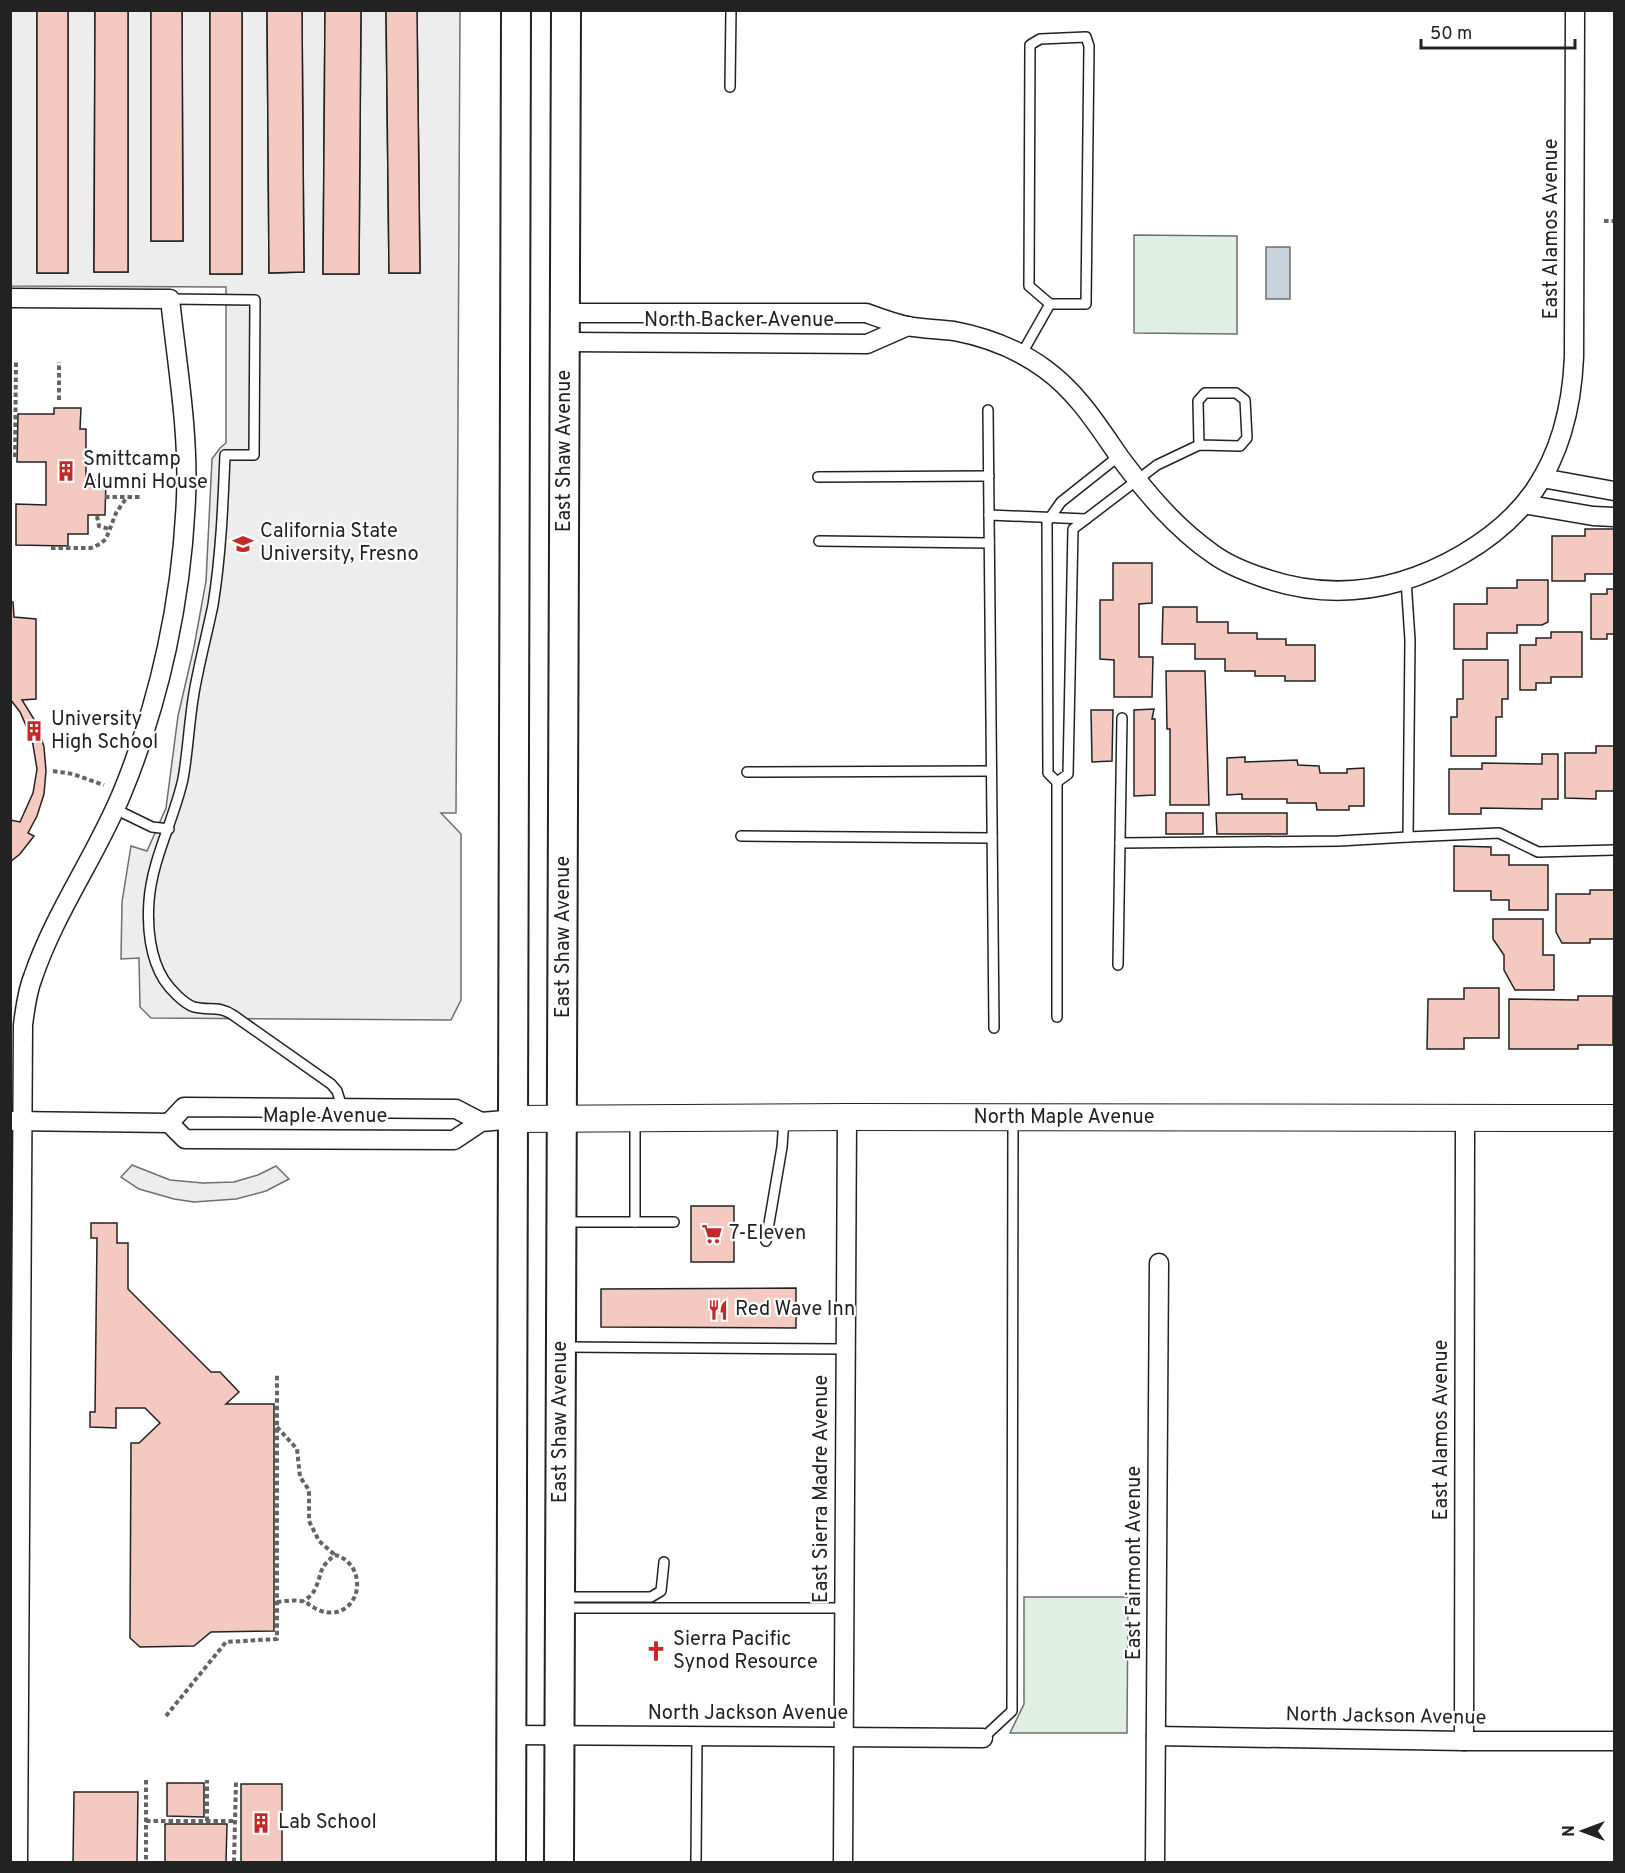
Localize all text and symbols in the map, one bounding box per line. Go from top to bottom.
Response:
scale bar [1421,12,1576,50]
text: 50 m [1430,23,1472,46]
street label: East Alamos Avenue [1539,139,1565,319]
street label: North Backer Avenue [644,308,834,334]
street label: East Shaw Avenue [552,370,578,532]
place label: Smittcamp Alumni House [83,447,208,496]
building icon: Smittcamp Alumni House [54,459,78,483]
place label: California State University, Fresno [260,519,419,568]
school or university icon: California State University, Fresno [231,532,255,556]
place label: University High School [51,707,158,756]
building icon: University High School [22,719,46,743]
street label: East Shaw Avenue [551,856,577,1018]
street label: Maple Avenue [263,1104,387,1130]
street label: North Maple Avenue [974,1105,1154,1131]
place label: 7-Eleven [729,1221,806,1247]
supermarket icon: 7-Eleven [700,1222,724,1246]
place label: Red Wave Inn [735,1297,855,1323]
restaurant icon: Red Wave Inn [706,1298,730,1322]
street label: East Alamos Avenue [1429,1340,1455,1520]
street label: East Shaw Avenue [548,1341,574,1503]
street label: East Sierra Madre Avenue [809,1375,835,1603]
street label: East Fairmont Avenue [1122,1466,1148,1660]
place label: Sierra Pacific Synod Resource [673,1627,818,1676]
church icon: Sierra Pacific Synod Resource [644,1639,668,1663]
street label: North Jackson Avenue [648,1701,848,1727]
street label: North Jackson Avenue [1285,1702,1487,1732]
north arrow [1553,1801,1613,1861]
place label: Lab School [278,1810,377,1836]
building icon: Lab School [249,1811,273,1835]
text: N [1560,1825,1580,1837]

